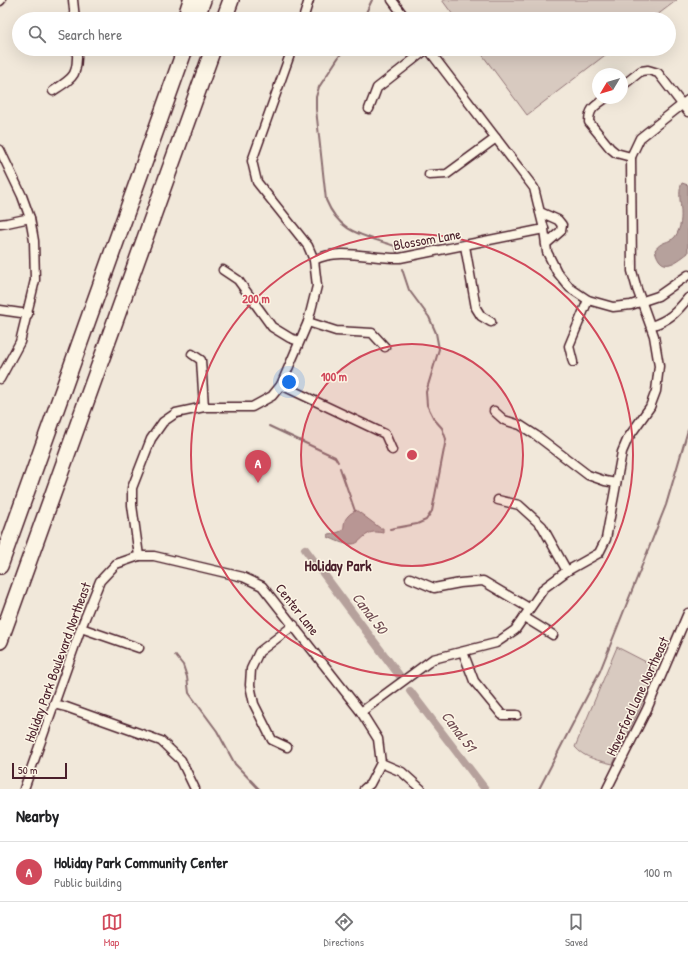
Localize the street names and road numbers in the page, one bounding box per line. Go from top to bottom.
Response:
street label: Blossom Lane [392,224,463,254]
street label: Holiday Park Boulevard Northeast [19,579,96,745]
street label: Center Lane [272,579,325,639]
street label: Haverford Lane Northeast [601,633,673,759]

